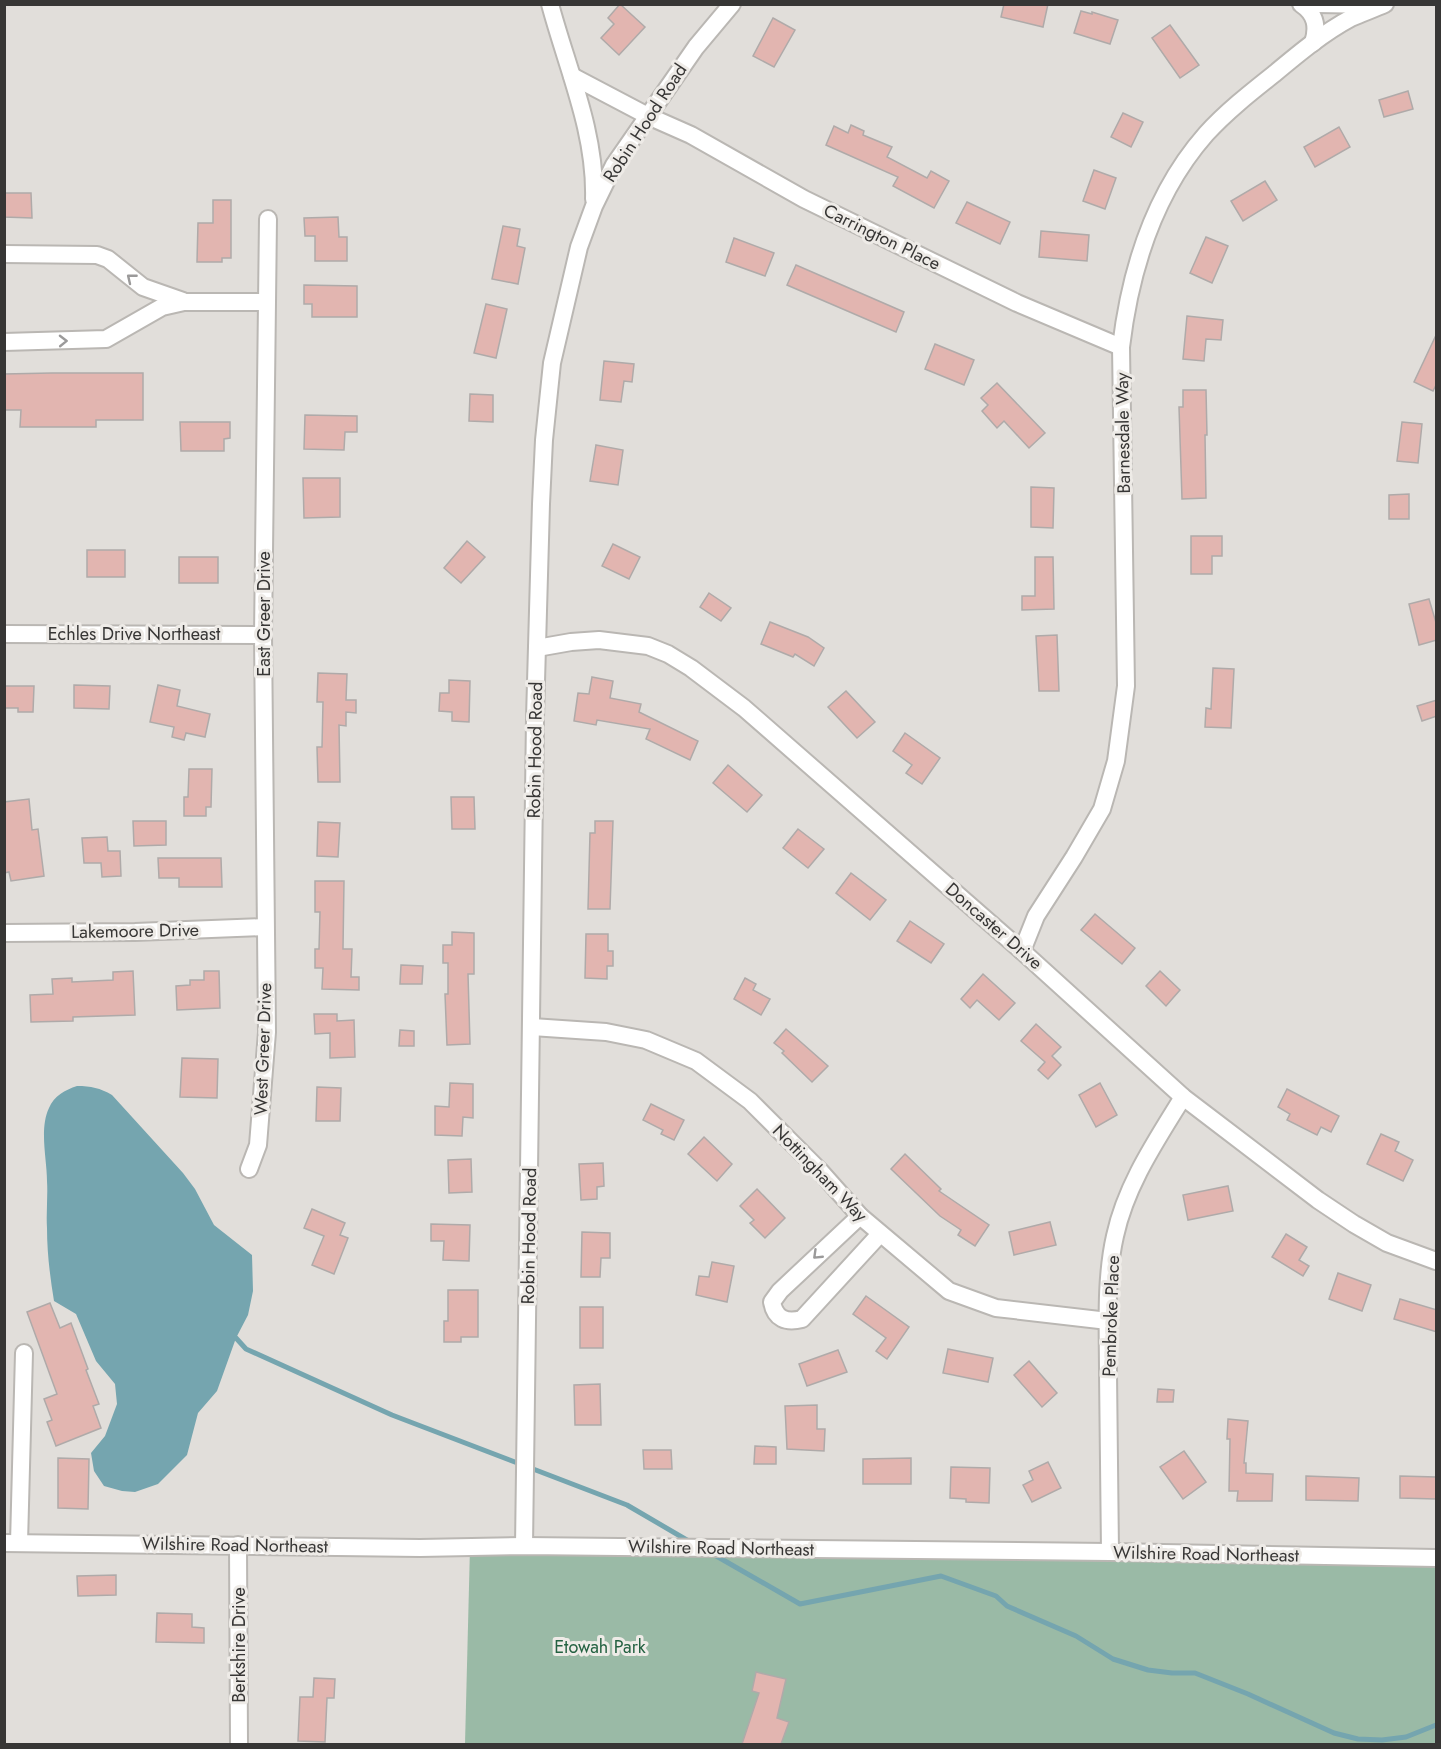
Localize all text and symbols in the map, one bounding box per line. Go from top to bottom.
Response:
street label: Robin Hood Road [597,59,693,187]
street label: Carrington Place [819,197,945,277]
one-way arrow [127,274,138,285]
one-way arrow [58,335,67,347]
street label: Barnesdale Way [1109,372,1137,494]
street label: East Greer Drive [251,551,277,677]
street label: Echles Drive Northeast [48,621,221,647]
street label: Robin Hood Road [521,681,549,819]
street label: Doncaster Drive [940,876,1048,976]
street label: Lakemoore Drive [71,917,199,945]
street label: West Greer Drive [248,982,278,1116]
street label: Nottingham Way [767,1118,873,1228]
street label: Robin Hood Road [515,1167,543,1305]
one-way arrow [813,1248,824,1259]
street label: Pembroke Place [1096,1255,1126,1377]
street label: Wilshire Road Northeast [142,1530,329,1560]
street label: Wilshire Road Northeast [628,1533,815,1563]
street label: Wilshire Road Northeast [1113,1539,1300,1569]
street label: Berkshire Drive [226,1587,252,1703]
park label: Etowah Park [554,1634,646,1660]

